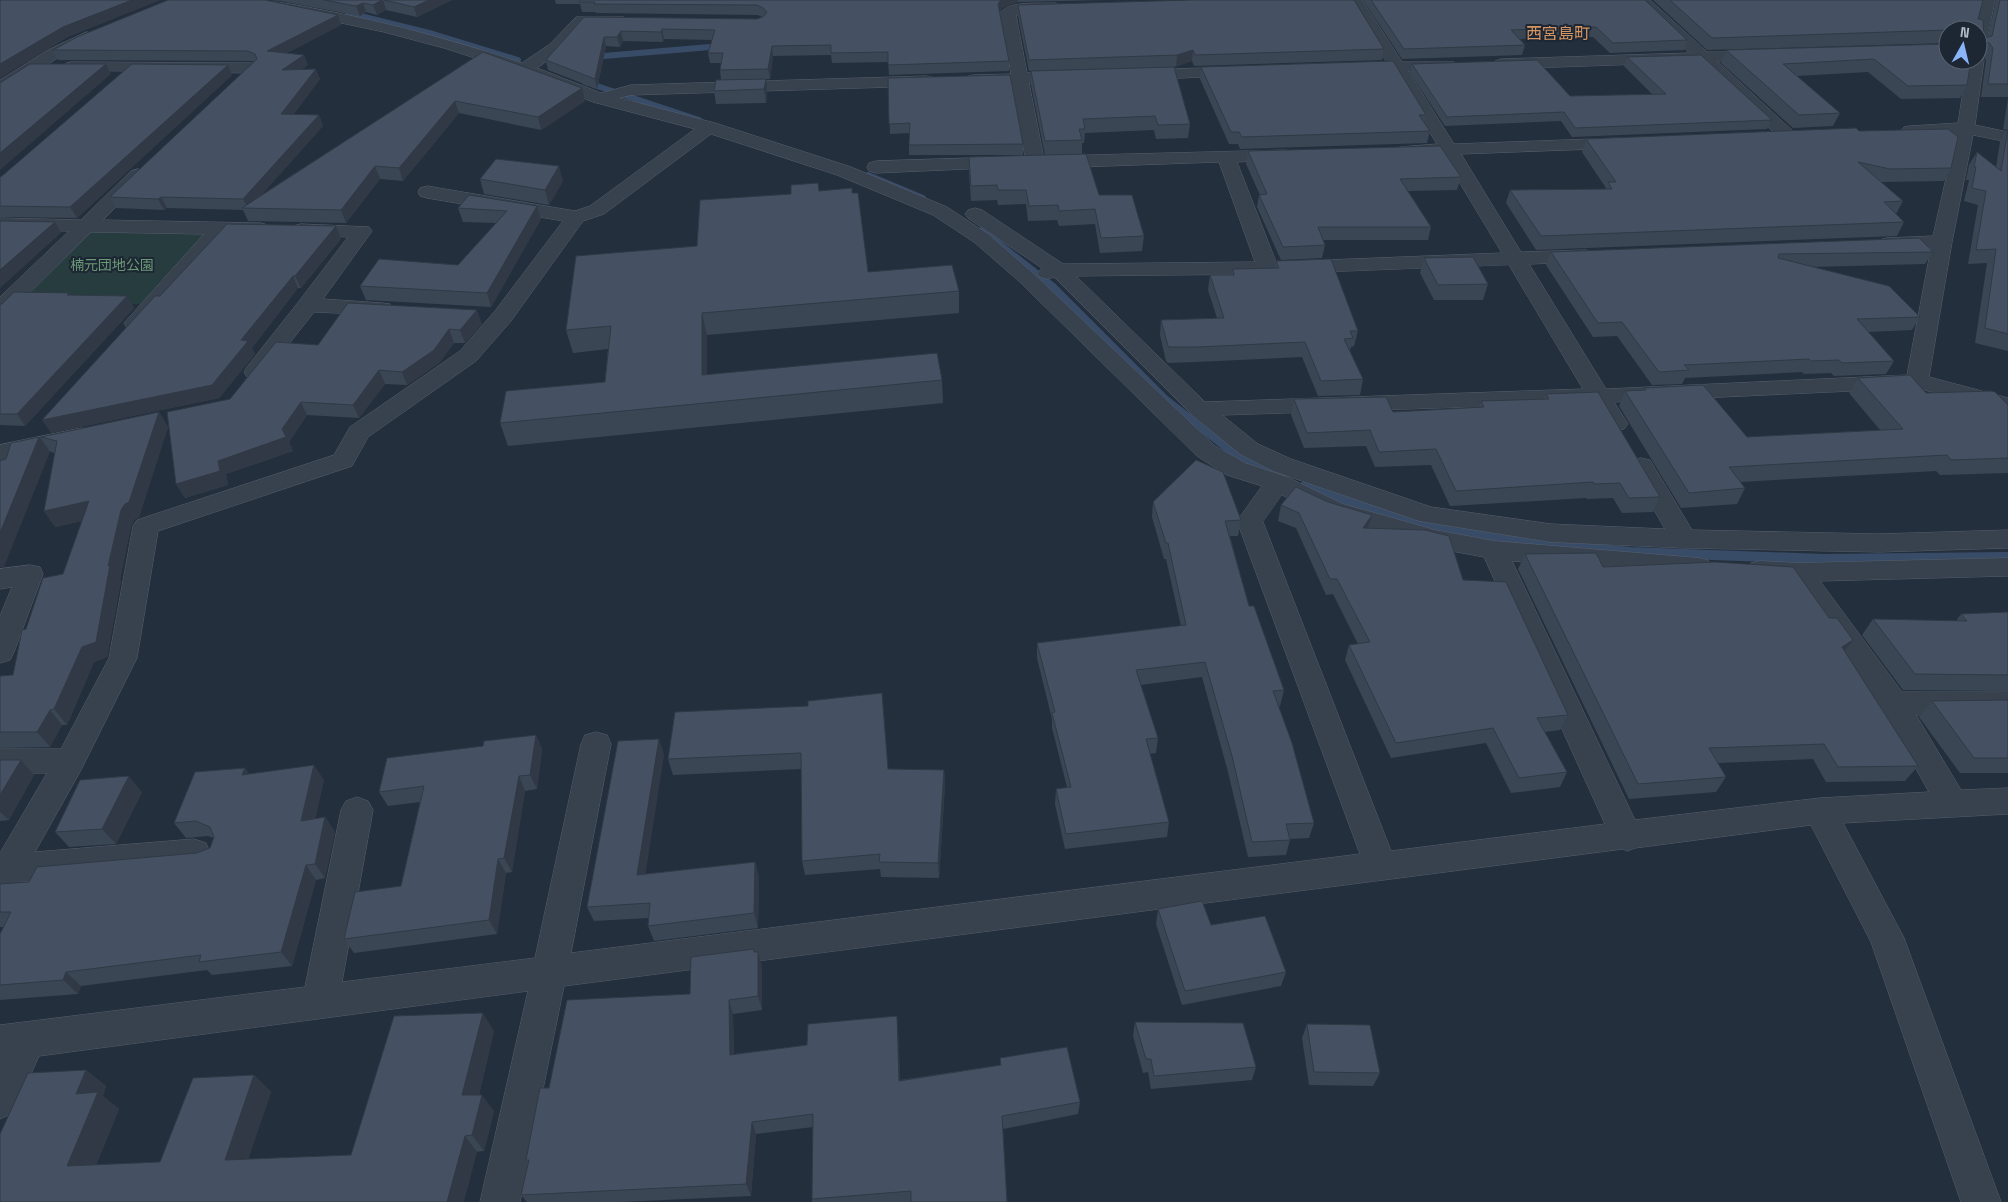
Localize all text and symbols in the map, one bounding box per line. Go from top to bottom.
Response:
north arrow [1938,20,1988,70]
district label: 西宮島町 [1526,23,1590,44]
text: N [1959,23,1971,42]
park label: 楠元団地公園 [70,256,154,274]

